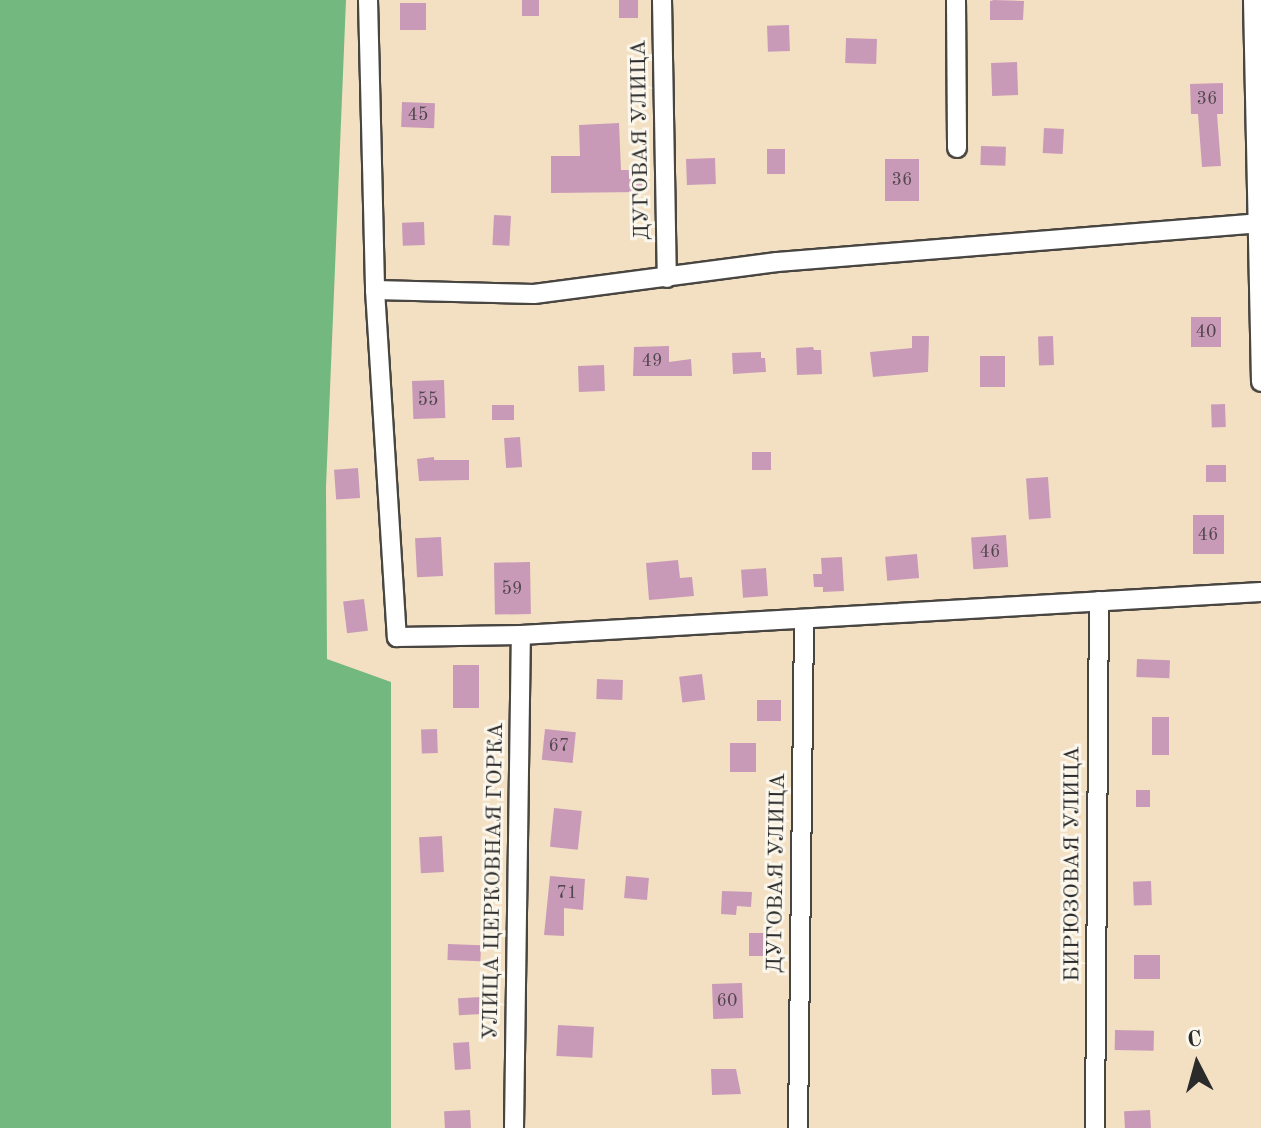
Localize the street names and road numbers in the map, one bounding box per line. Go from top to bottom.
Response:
street label: ДУГОВАЯ УЛИЦА [626,40,656,240]
street label: УЛИЦА ЦЕРКОВНАЯ ГОРКА [478,722,510,1040]
street label: БИРЮЗОВАЯ УЛИЦА [1060,746,1086,982]
street label: ДУГОВАЯ УЛИЦА [762,773,792,973]

